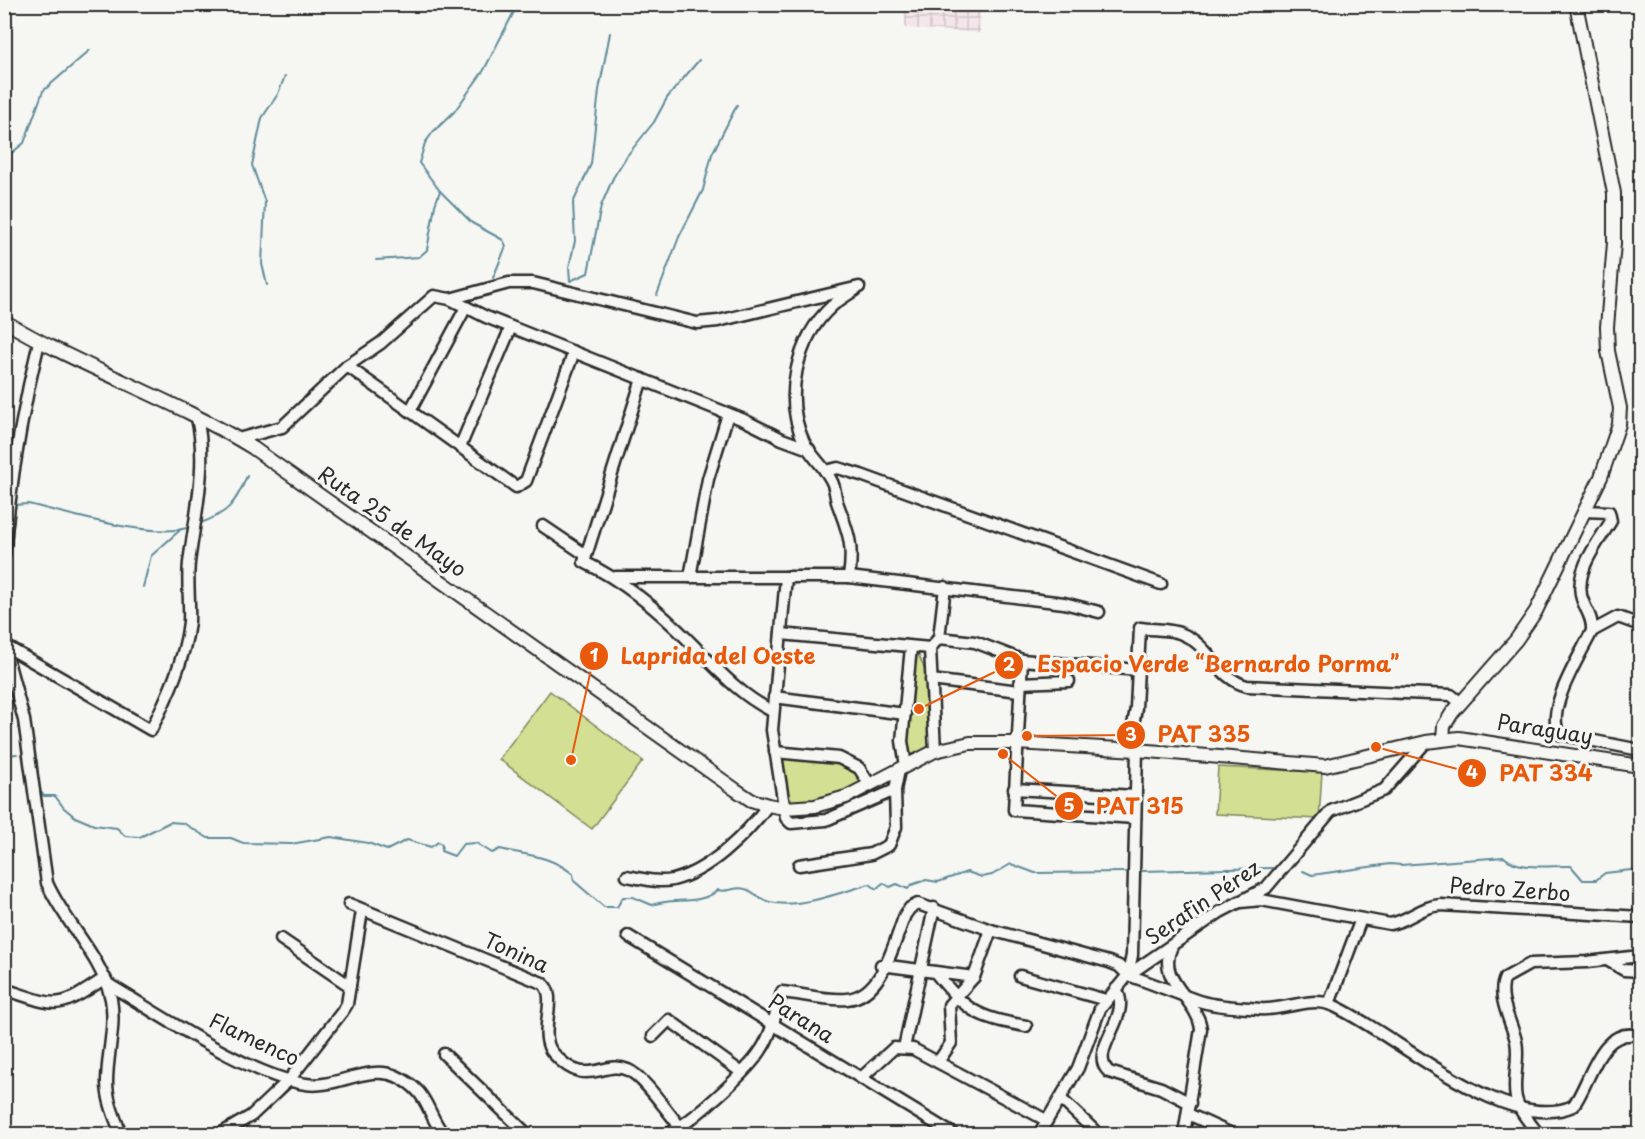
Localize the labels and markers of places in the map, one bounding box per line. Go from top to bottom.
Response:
callout: Laprida del Oeste [579,636,827,676]
callout: Espacio Verde “Bernardo Porma” [994,645,1413,685]
callout: PAT 335 [1116,715,1263,755]
callout: PAT 334 [1457,753,1605,793]
callout: PAT 315 [1054,786,1196,826]

